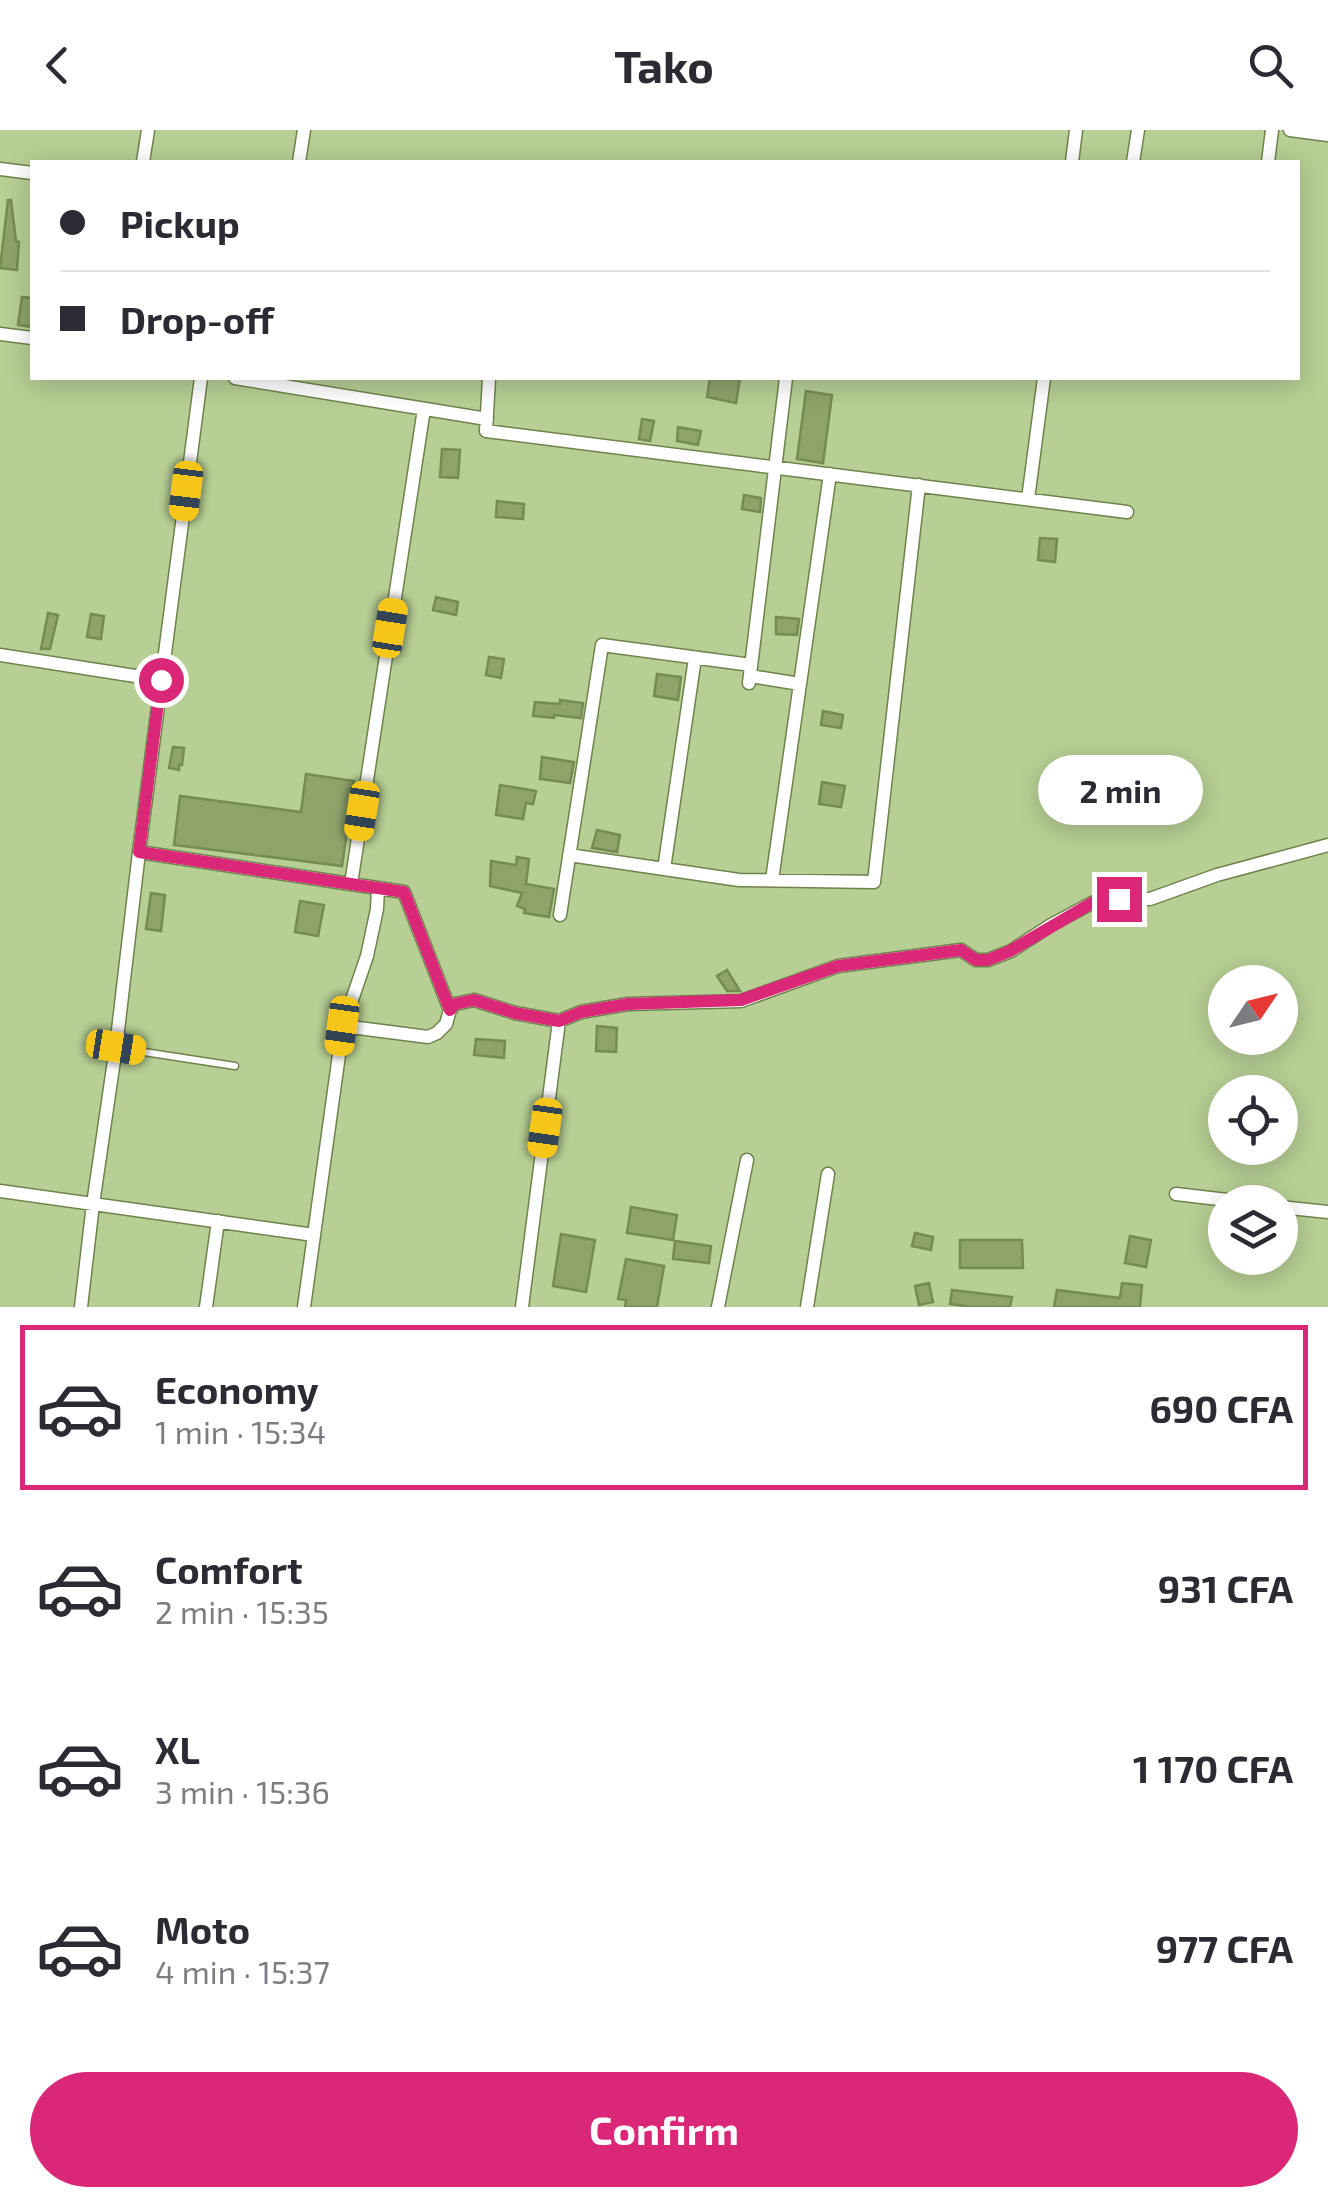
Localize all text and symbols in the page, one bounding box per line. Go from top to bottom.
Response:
icon: back [30,38,85,93]
text: Tako [614,38,714,92]
icon: search [1243,38,1298,93]
text: Pickup [120,200,240,246]
text: Drop-off [120,296,274,342]
car [167,459,205,523]
car [370,596,410,660]
route start [139,658,184,703]
callout: 2 min [1036,754,1202,824]
text: 2 min [1080,771,1161,809]
car [342,779,382,843]
route end [1097,877,1142,922]
north arrow [1208,965,1298,1055]
map controls [1208,965,1298,1275]
car [323,994,361,1058]
car [84,1027,148,1067]
button: locate [1208,1075,1298,1165]
car [526,1096,564,1160]
button: layers [1208,1185,1298,1275]
icon: car [35,1363,125,1453]
text: Economy [155,1366,319,1412]
text: 690 CFA [1149,1385,1293,1431]
text: 1 min · 15:34 [155,1412,326,1450]
icon: car [35,1543,125,1633]
text: Comfort [155,1546,303,1592]
text: 931 CFA [1158,1565,1293,1611]
text: 2 min · 15:35 [155,1592,329,1630]
icon: car [35,1723,125,1813]
text: XL [155,1726,200,1772]
text: 1 170 CFA [1133,1745,1293,1791]
text: 3 min · 15:36 [155,1772,330,1810]
icon: car [35,1903,125,1993]
text: Moto [155,1906,250,1952]
text: 977 CFA [1156,1925,1293,1971]
text: 4 min · 15:37 [155,1952,330,1990]
button: Confirm [30,2072,1298,2187]

